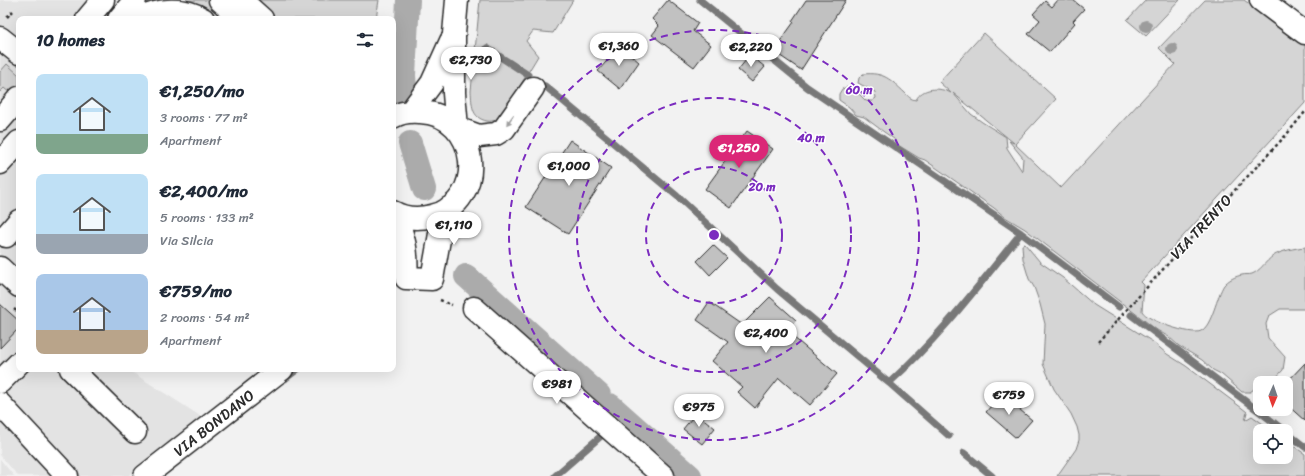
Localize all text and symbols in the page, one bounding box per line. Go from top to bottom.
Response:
text: 10 homes [36,25,105,55]
icon: filters [354,29,376,51]
pin: €1,360 [586,33,652,67]
text: €1,360 [599,34,639,57]
pin: €2,220 [718,34,784,68]
text: €2,220 [730,35,772,58]
pin: €2,730 [438,47,504,81]
text: €2,730 [450,48,492,71]
text: €1,250/mo [160,76,244,106]
text: 60 m [845,79,873,101]
icon: home [68,90,116,138]
text: 3 rooms · 77 m² [160,106,248,129]
one-way arrow [506,115,514,125]
text: 40 m [796,127,825,149]
text: Apartment [160,129,221,152]
pin: €1,250 [706,135,772,169]
text: €1,250 [718,136,760,159]
pin: €1,000 [536,153,602,187]
text: €1,000 [548,154,590,177]
text: €2,400/mo [160,176,248,206]
text: 20 m [748,176,776,198]
street label: VIA TRENTO [1164,188,1239,266]
icon: home [68,190,116,238]
text: 5 rooms · 133 m² [160,206,254,229]
pin: €1,110 [421,212,487,246]
text: €1,110 [435,213,473,236]
centre of rings [707,228,721,242]
text: Via Silcia [160,229,213,252]
text: €759/mo [160,276,232,306]
icon: home [68,290,116,338]
text: 2 rooms · 54 m² [160,306,250,329]
pin: €2,400 [733,320,799,354]
text: €2,400 [744,321,788,344]
text: Apartment [160,329,221,352]
pin: €981 [533,371,581,405]
text: €981 [542,372,572,395]
north arrow [1253,376,1293,416]
map controls [1253,376,1293,464]
pin: €759 [985,382,1033,416]
street label: VIA BONDANO [168,383,261,463]
text: €759 [993,383,1025,406]
pin: €975 [675,394,723,428]
text: €975 [683,395,715,418]
button: locate [1253,424,1293,464]

